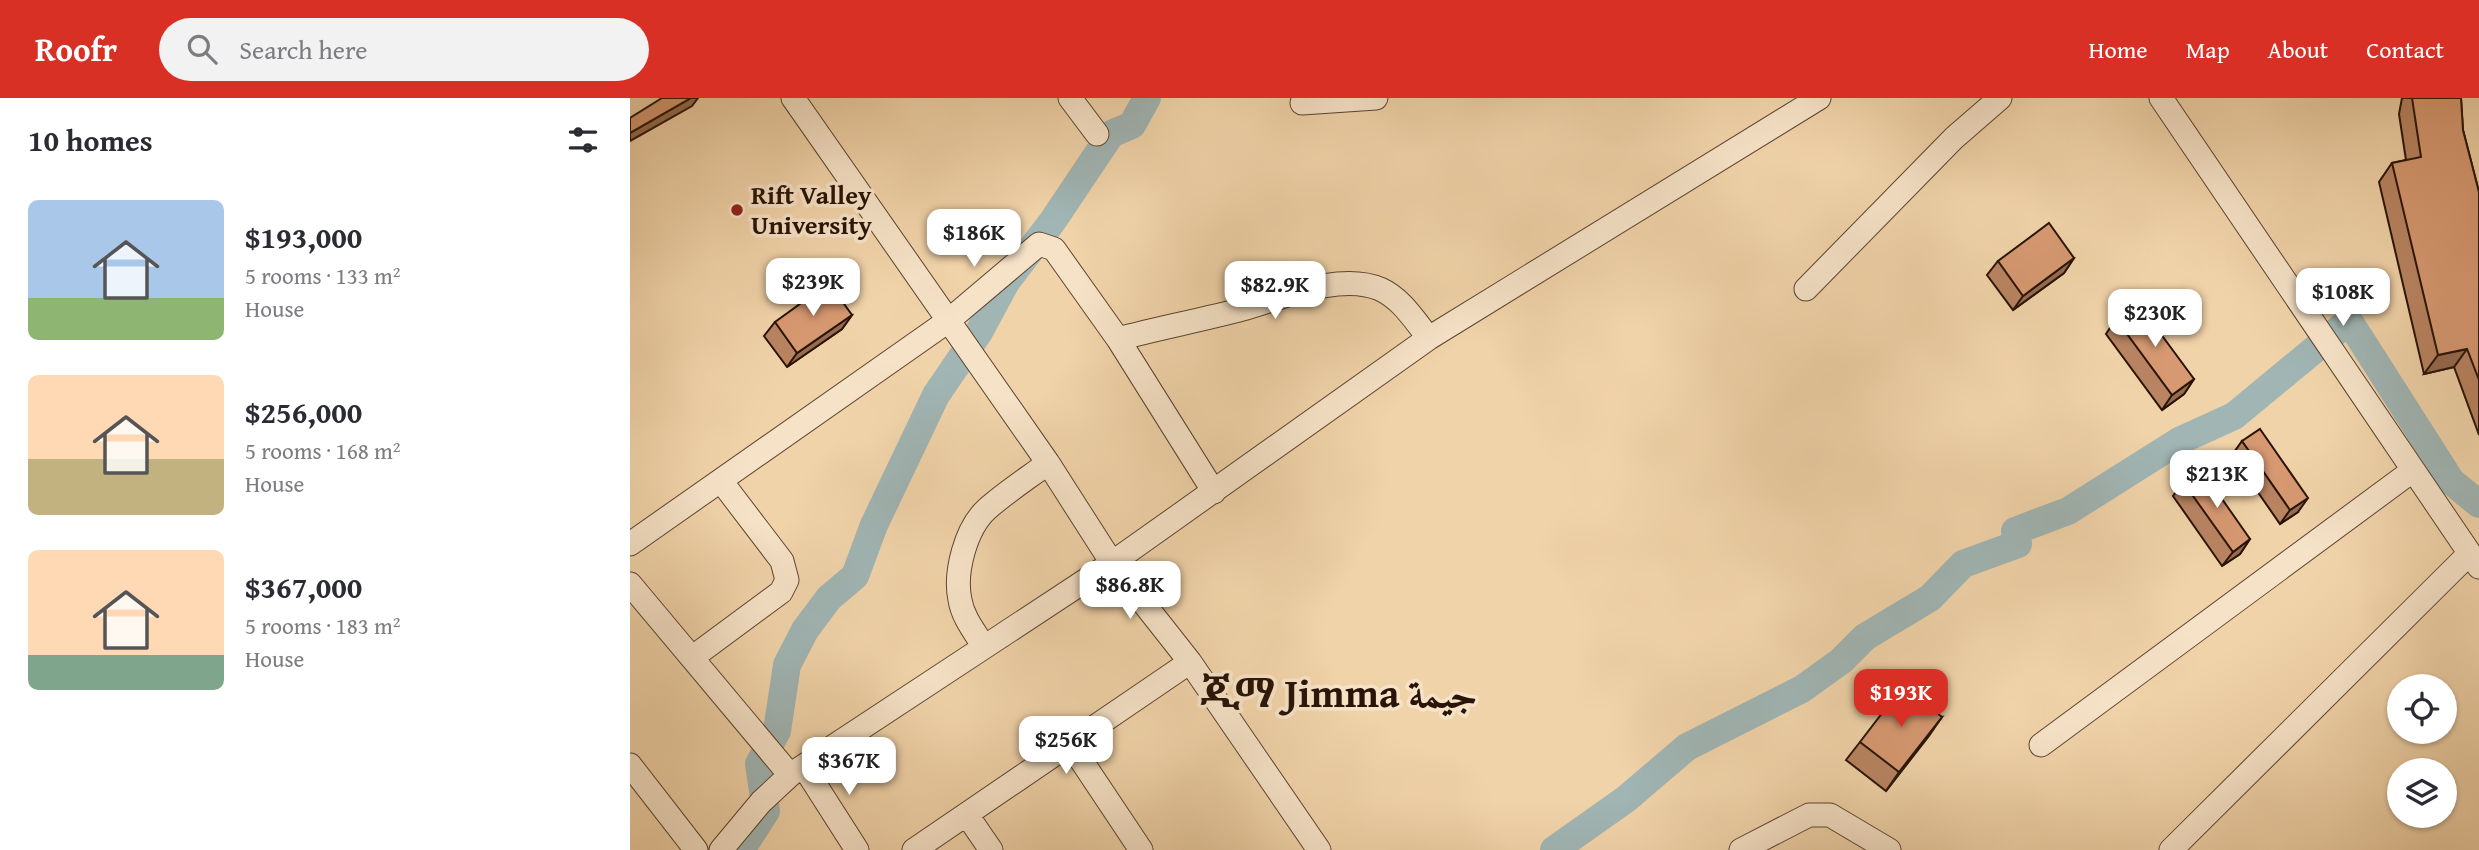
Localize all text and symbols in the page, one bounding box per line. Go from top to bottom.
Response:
search box [159,18,649,81]
text: Roofr [35,25,117,73]
icon: search [183,30,221,68]
text: Search here [239,30,368,69]
text: Home [2089,32,2148,67]
text: Map [2186,32,2230,67]
text: About [2268,32,2328,67]
text: Contact [2366,32,2444,67]
text: 10 homes [28,118,153,162]
icon: filters [564,121,602,159]
place label: Rift Valley University [751,175,872,244]
marker: Rift Valley University [729,202,745,218]
pin: $186K [925,209,1023,269]
text: $193,000 [245,215,362,259]
text: $186K [943,215,1005,248]
icon: home [84,228,168,312]
pin: $239K [764,258,862,318]
text: 5 rooms · 133 m² [245,259,400,292]
pin: $82.9K [1218,262,1332,321]
text: $239K [782,264,844,297]
text: $82.9K [1241,267,1309,300]
pin: $108K [2294,268,2392,328]
text: $108K [2312,274,2374,307]
pin: $230K [2106,289,2204,349]
text: House [245,292,304,325]
text: $230K [2124,295,2186,328]
text: $256,000 [245,390,362,434]
icon: home [84,403,168,487]
text: 5 rooms · 168 m² [245,434,400,467]
pin: $213K [2168,450,2266,510]
text: $213K [2186,456,2248,489]
text: House [245,467,304,500]
pin: $86.8K [1073,561,1187,621]
text: $367,000 [245,565,362,609]
text: $86.8K [1096,567,1164,600]
icon: home [84,578,168,662]
text: 5 rooms · 183 m² [245,609,400,642]
text: House [245,642,304,675]
district label: ጂማ Jimma جيمة [1200,663,1478,722]
pin: $193K [1852,670,1950,729]
map controls [2387,674,2457,828]
button: locate [2387,674,2457,744]
text: $193K [1870,675,1932,708]
pin: $256K [1017,716,1115,776]
text: $256K [1035,722,1097,755]
pin: $367K [800,738,898,797]
text: $367K [818,743,880,776]
button: layers [2387,758,2457,828]

